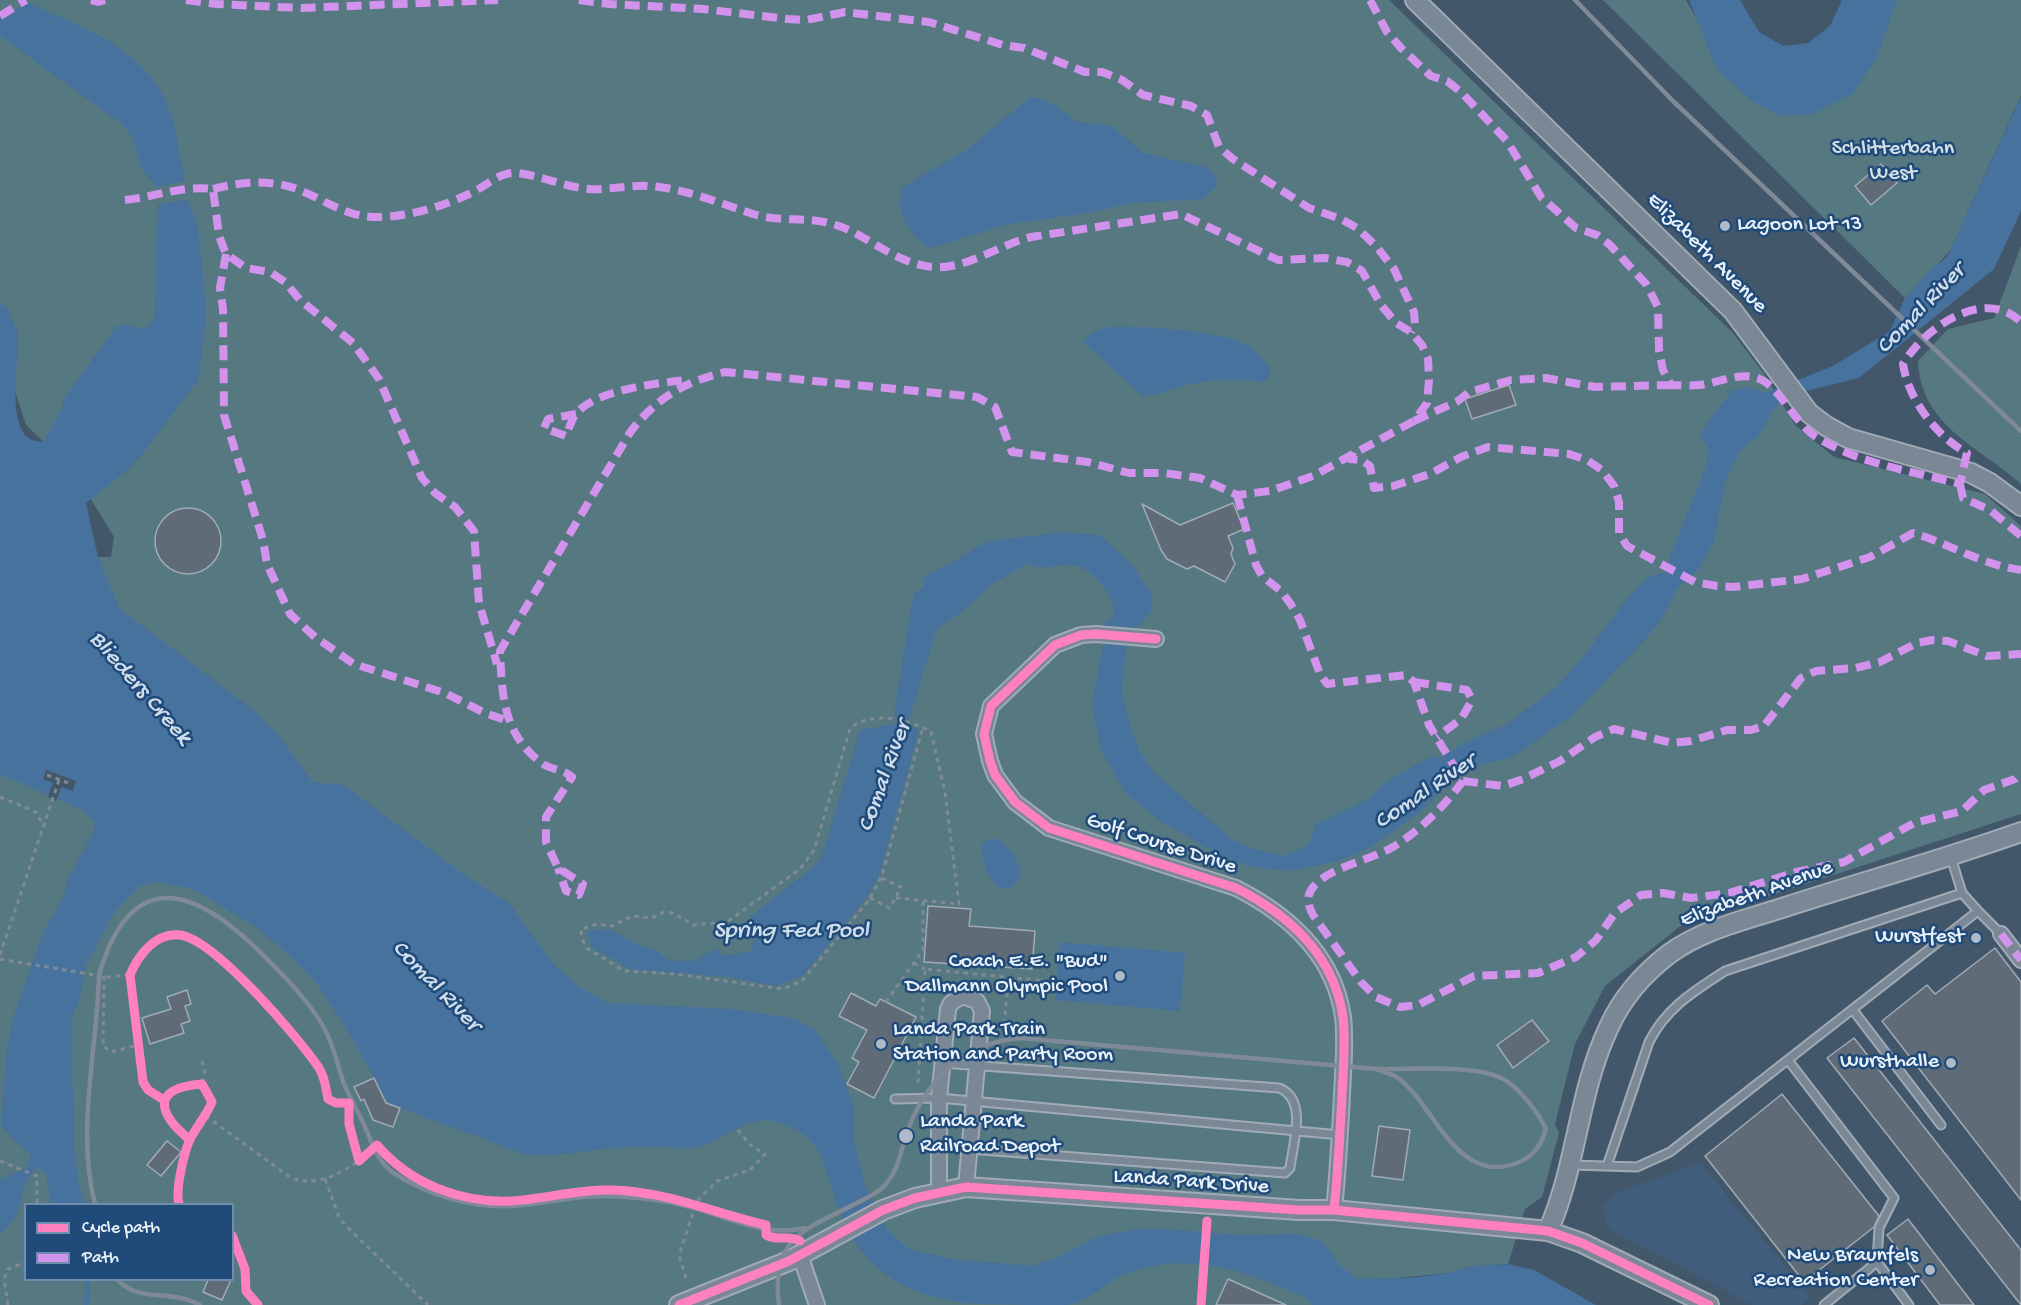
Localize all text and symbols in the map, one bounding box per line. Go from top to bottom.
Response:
park label: Schlitterbahn West [1832,137,1954,188]
street label: Elizabeth Avenue [1640,188,1772,320]
place label: Lagoon Lot 13 [1737,213,1862,239]
marker: Lagoon Lot 13 [1718,219,1732,233]
water label: Comal River [1871,258,1973,362]
water label: Blieders Creek [82,626,196,752]
water label: Comal River [853,718,919,836]
water label: Comal River [1370,749,1482,837]
street label: Golf Course Drive [1083,808,1239,882]
street label: Elizabeth Avenue [1677,855,1837,935]
water label: Spring Fed Pool [713,918,869,946]
place label: Wurstfest [1875,925,1964,951]
marker: Wurstfest [1969,931,1983,945]
water label: Comal River [384,935,486,1039]
place label: Coach E.E. "Bud" Dallmann Olympic Pool [905,950,1108,1002]
marker: Coach E.E. "Bud" Dallmann Olympic Pool [1113,969,1127,983]
place label: Landa Park Train Station and Party Room [893,1018,1113,1070]
marker: Landa Park Train Station and Party Room [874,1037,888,1051]
place label: Wursthalle [1840,1050,1939,1076]
marker: Wursthalle [1944,1056,1958,1070]
place label: Landa Park Railroad Depot [920,1110,1060,1162]
marker: Landa Park Railroad Depot [897,1127,915,1145]
street label: Landa Park Drive [1112,1164,1270,1202]
legend [24,1203,234,1281]
text: Cycle path [82,1218,160,1239]
place label: New Braunfels Recreation Center [1754,1244,1918,1296]
text: Path [82,1248,119,1269]
marker: New Braunfels Recreation Center [1923,1263,1937,1277]

